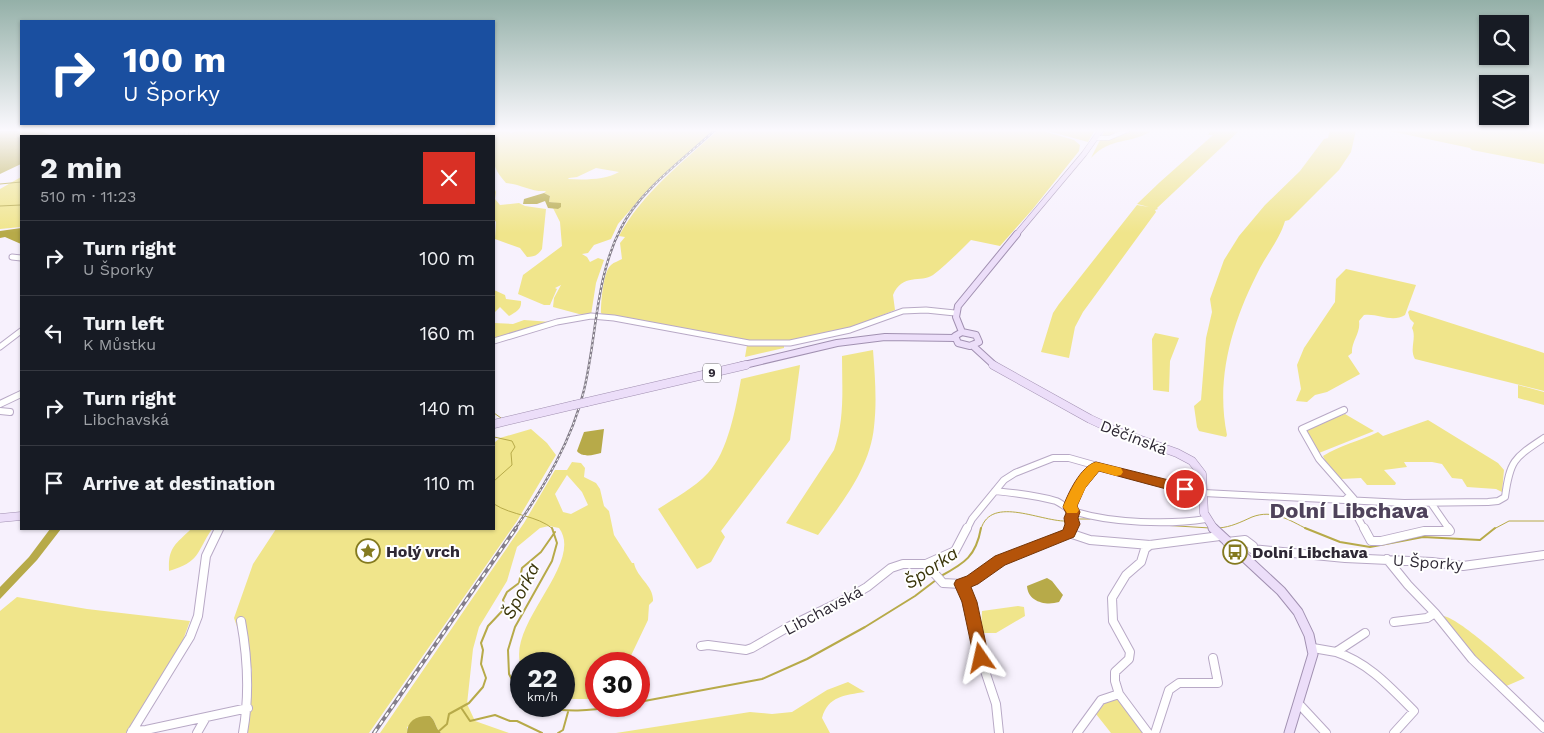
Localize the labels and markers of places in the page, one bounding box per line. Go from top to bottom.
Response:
pin [1164,468,1206,510]
place icon: Holý vrch [355,538,381,564]
bus stop icon: Dolní Libchava [1222,539,1248,565]
place label: Holý vrch [386,542,460,561]
place label: Dolní Libchava [1252,543,1368,562]

